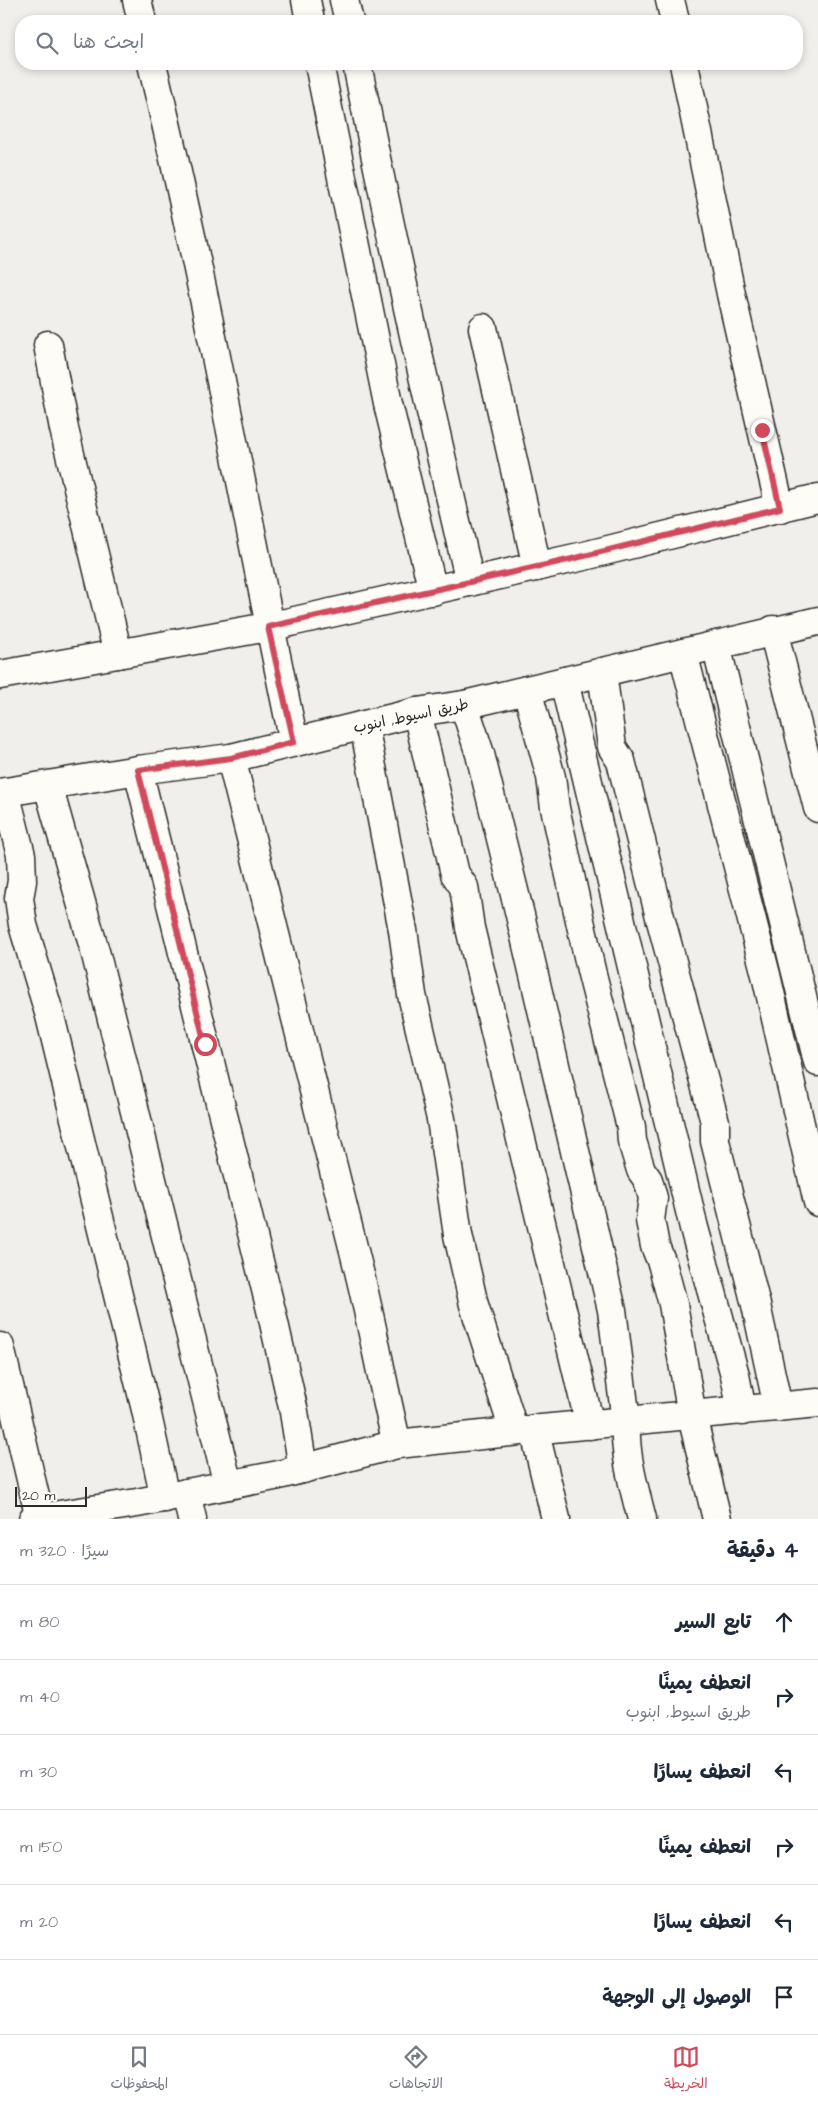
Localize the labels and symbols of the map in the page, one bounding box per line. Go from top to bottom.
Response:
route end [751,419,774,442]
street label: طريق اسيوط, ابنوب [351,694,471,738]
route start [194,1033,217,1056]
scale bar [15,1484,88,1507]

